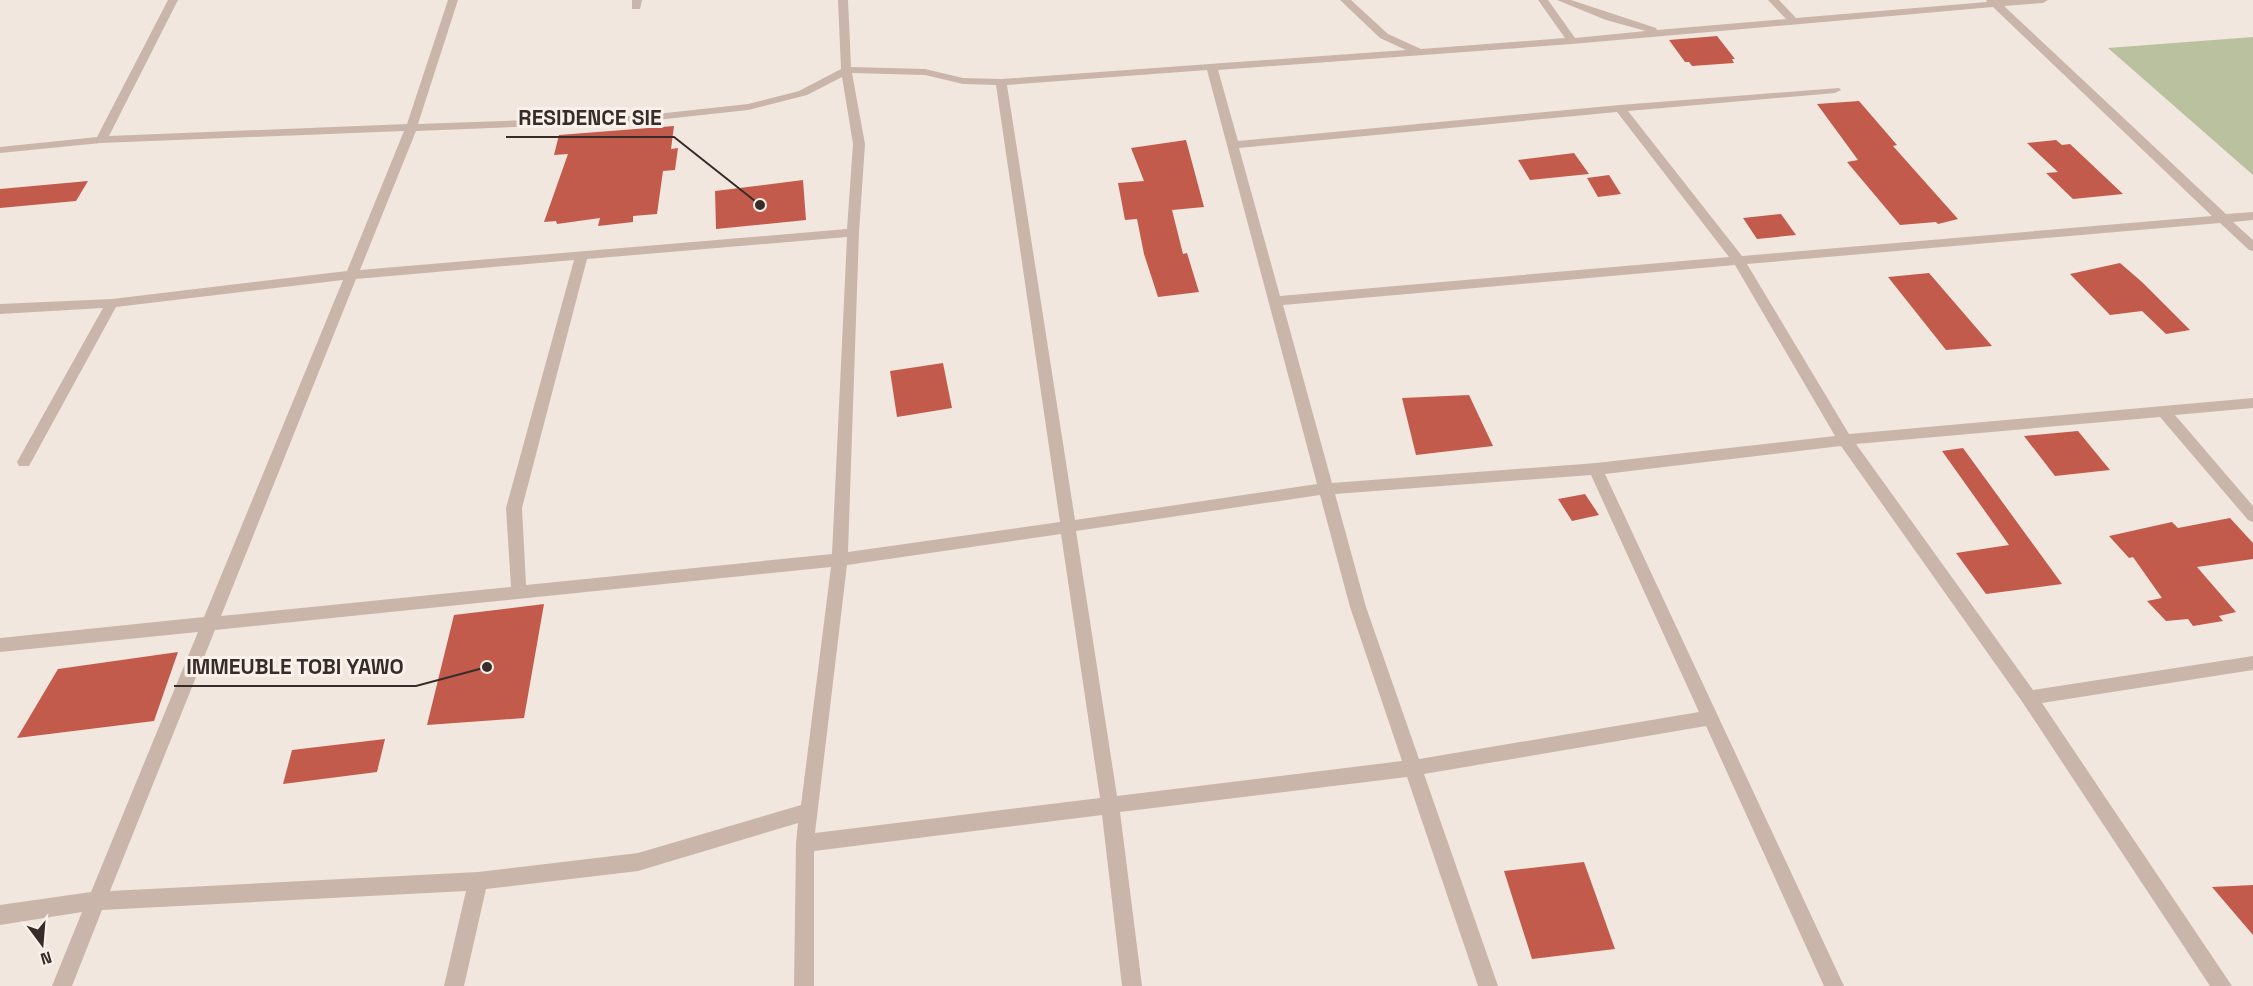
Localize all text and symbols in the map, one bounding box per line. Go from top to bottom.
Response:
callout: RESIDENCE SIE [506,98,674,137]
text: RESIDENCE SIE [518,104,662,131]
callout: IMMEUBLE TOBI YAWO [174,647,416,686]
text: IMMEUBLE TOBI YAWO [186,653,404,680]
north arrow [12,914,72,974]
text: N [38,946,54,970]

